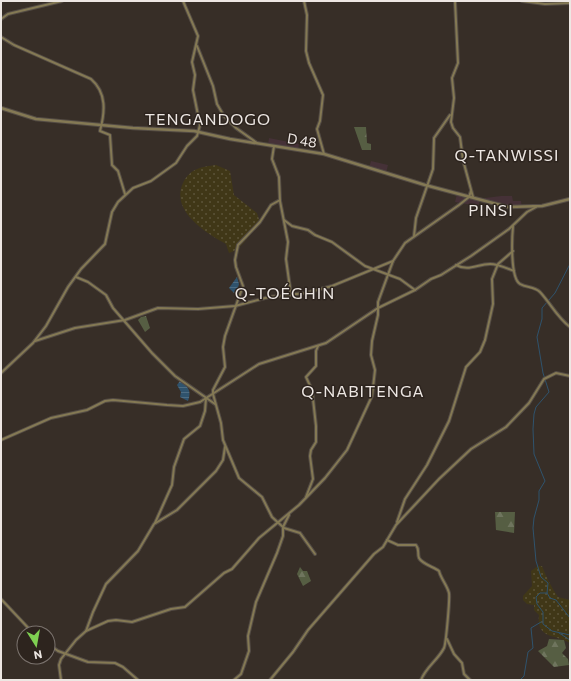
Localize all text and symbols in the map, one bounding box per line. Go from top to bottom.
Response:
district label: TENGANDOGO [145,109,271,128]
street label: D 48 [286,129,318,151]
district label: Q-TANWISSI [455,145,559,164]
district label: PINSI [468,200,514,219]
district label: Q-TOÉGHIN [235,283,335,302]
district label: Q-NABITENGA [301,381,425,400]
north arrow [16,625,56,665]
text: N [33,648,43,662]

